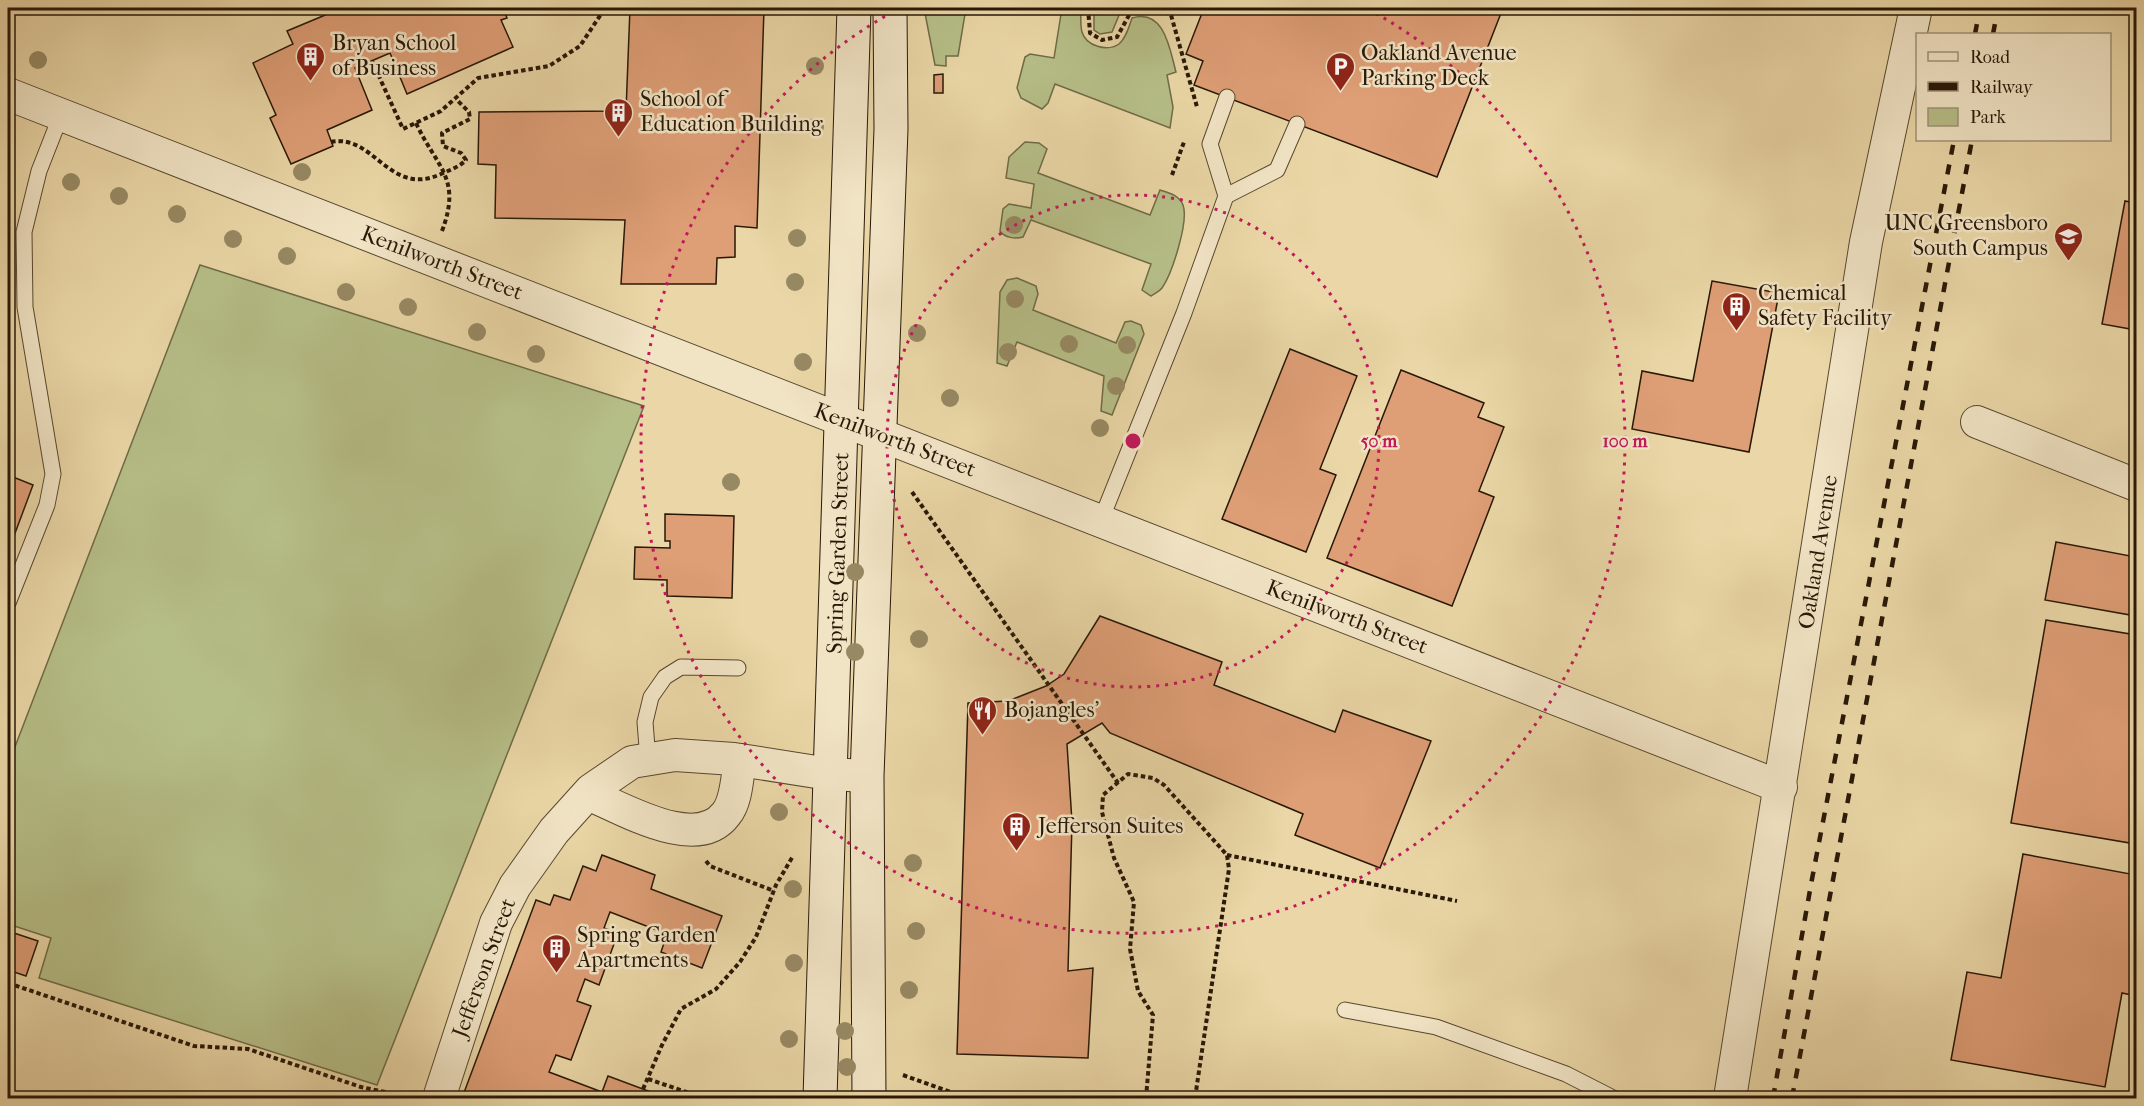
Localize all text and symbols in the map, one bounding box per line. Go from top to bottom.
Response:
place label: Bryan School of Business [332,30,456,81]
legend [1916,33,2111,141]
building icon: Bryan School of Business [295,40,327,82]
place label: Oakland Avenue Parking Deck [1361,40,1517,91]
text: Road [1970,47,2010,68]
parking icon: Oakland Avenue Parking Deck [1324,50,1356,92]
text: Railway [1970,77,2034,98]
place label: School of Education Building [640,86,823,137]
building icon: School of Education Building [603,96,635,138]
text: Park [1970,107,2007,128]
place label: UNC Greensboro South Campus [1885,210,2048,261]
street label: Kenilworth Street [358,220,527,306]
school or university icon: UNC Greensboro South Campus [2053,220,2085,262]
place label: Chemical Safety Facility [1758,280,1893,331]
building icon: Chemical Safety Facility [1721,290,1753,332]
street label: Kenilworth Street [811,397,980,483]
centre of rings [1123,431,1143,451]
text: 50 m [1361,431,1398,452]
text: 100 m [1602,431,1649,452]
street label: Spring Garden Street [821,452,855,654]
street label: Oakland Avenue [1793,473,1843,631]
street label: Kenilworth Street [1263,574,1432,660]
restaurant icon: Bojangles' [967,694,999,736]
place label: Bojangles' [1004,697,1100,723]
building icon: Jefferson Suites [1001,810,1033,852]
place label: Jefferson Suites [1036,813,1183,839]
street label: Jefferson Street [446,895,521,1043]
place label: Spring Garden Apartments [576,922,716,973]
building icon: Spring Garden Apartments [540,932,572,974]

